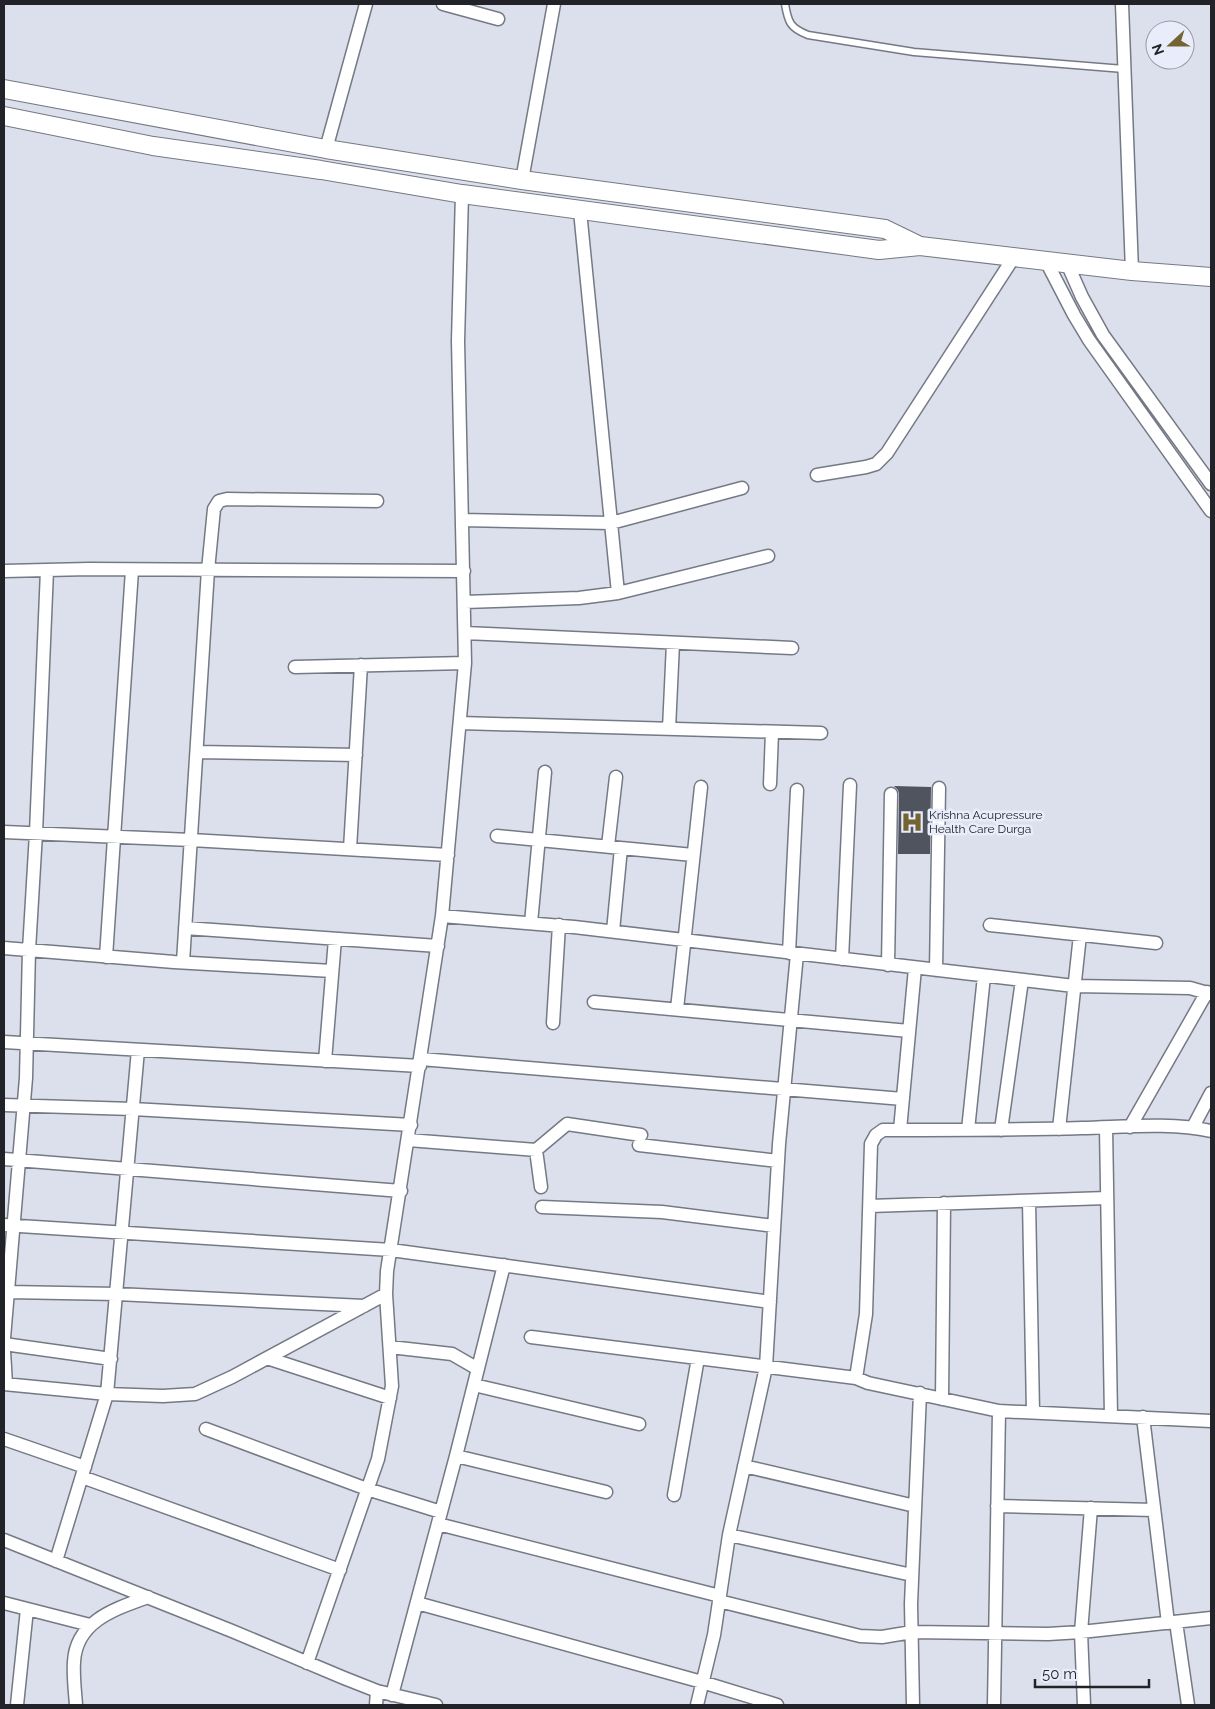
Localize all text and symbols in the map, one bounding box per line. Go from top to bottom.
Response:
north arrow [1145,20,1195,70]
text: N [1148,42,1167,58]
place label: Krishna Acupressure Health Care Durga [929,808,1042,836]
hospital icon: Krishna Acupressure Health Care Durga [899,809,925,835]
scale bar [1035,1656,1149,1688]
text: 50 m [1042,1665,1077,1683]

